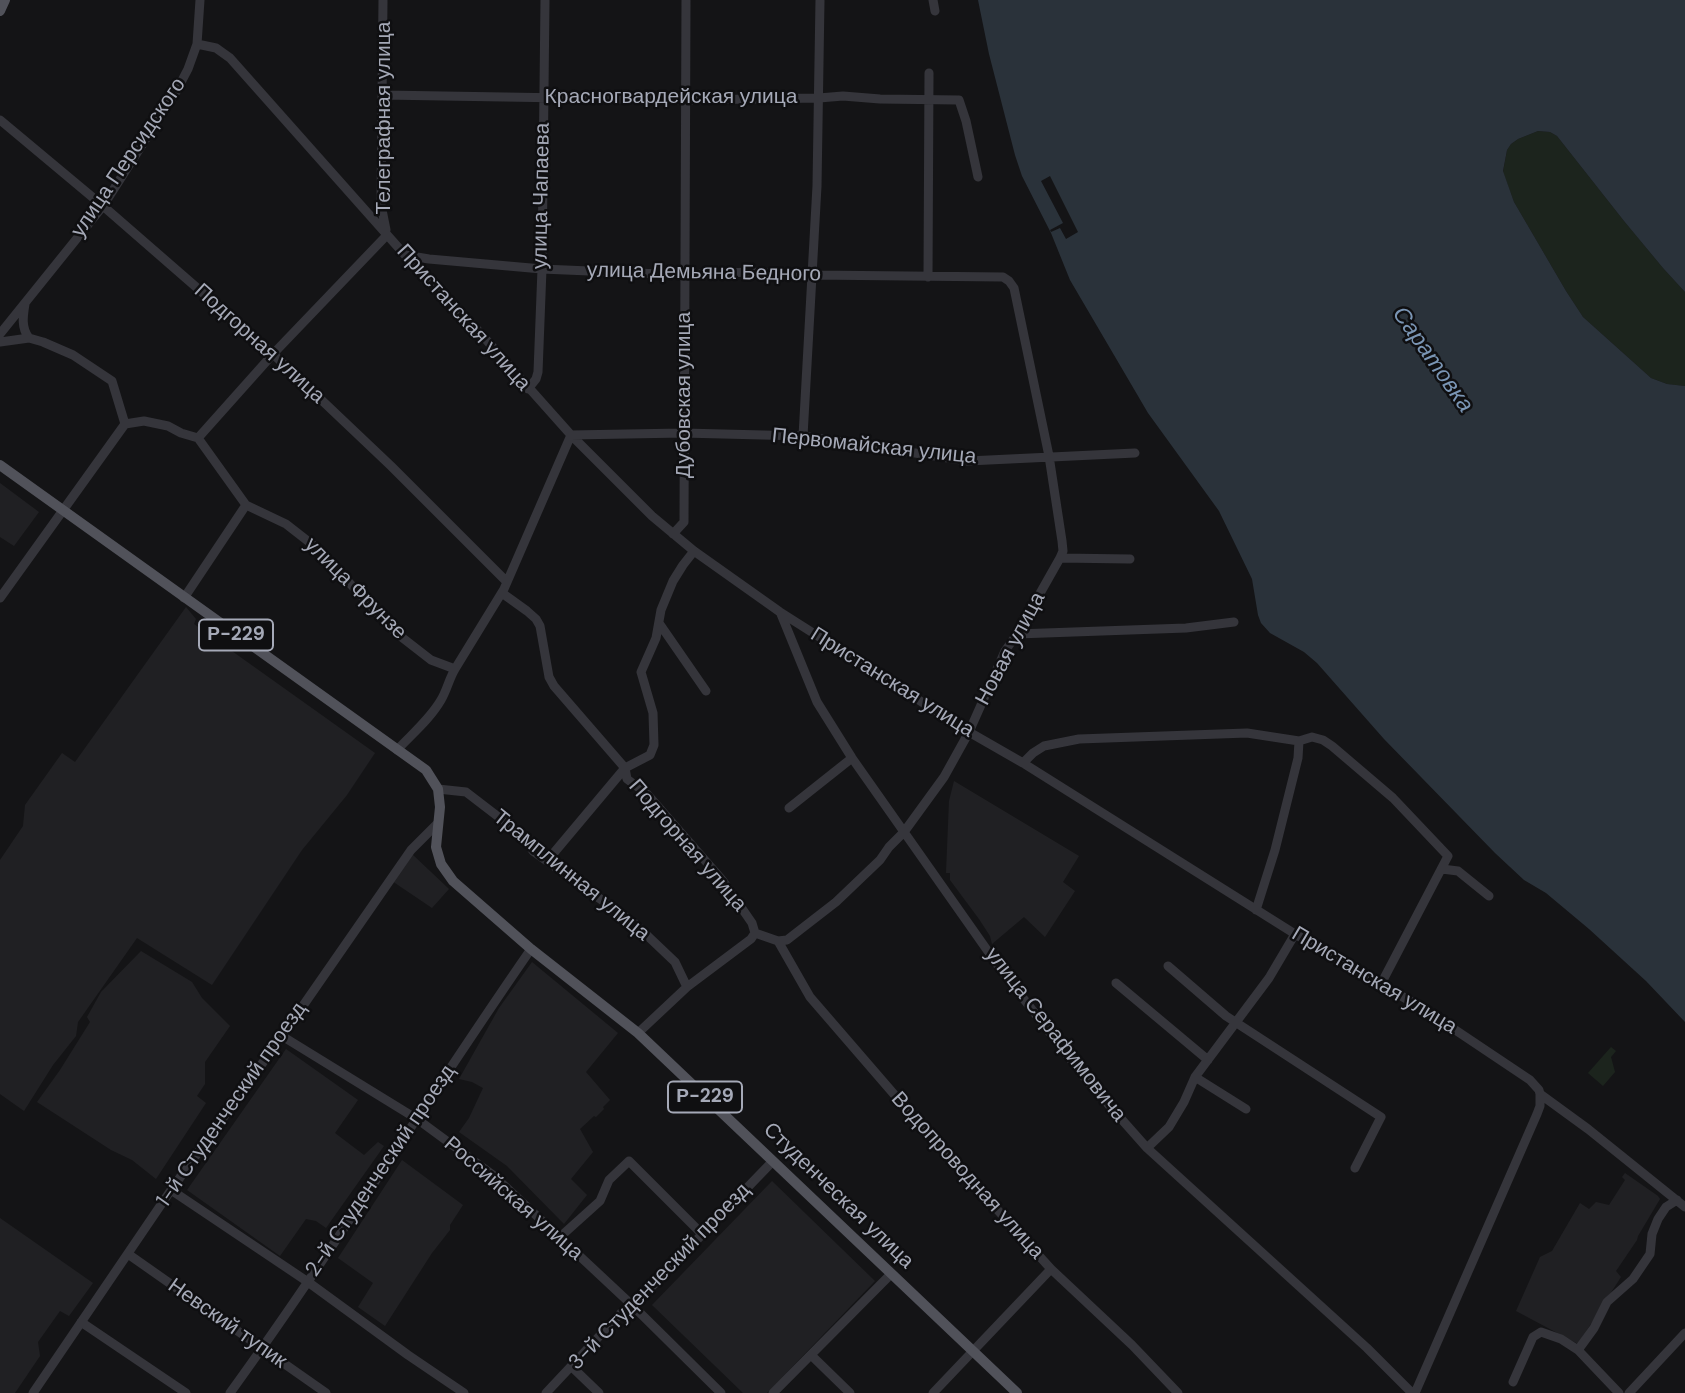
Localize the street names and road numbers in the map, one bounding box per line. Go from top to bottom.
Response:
street label: Телеграфная улица [371,22,397,214]
street label: улица Персидского [66,74,192,242]
street label: Красногвардейская улица [544,84,798,110]
street label: улица Чапаева [528,123,556,269]
street label: Пристанская улица [391,240,535,396]
street label: улица Демьяна Бедного [587,258,821,288]
street label: Подгорная улица [188,279,330,409]
street label: Дубовская улица [671,312,697,478]
street label: Первомайская улица [771,424,977,470]
street label: улица Фрунзе [299,533,411,645]
street label: Новая улица [971,588,1051,710]
road number: Р-229 [199,620,273,650]
street label: Пристанская улица [806,622,978,744]
street label: Подгорная улица [623,775,751,917]
street label: Трамплинная улица [488,805,654,947]
street label: Пристанская улица [1287,922,1461,1040]
street label: улица Серафимовича [979,943,1131,1127]
street label: 1-й Студенческий проезд [152,998,312,1212]
street label: 2-й Студенческий проезд [301,1060,461,1282]
road number: Р-229 [668,1082,742,1112]
street label: Водопроводная улица [885,1087,1049,1265]
street label: Студенческая улица [757,1118,919,1274]
street label: Российская улица [438,1132,588,1266]
street label: 3-й Студенческий проезд [564,1178,756,1376]
street label: Невский тупик [163,1274,291,1374]

